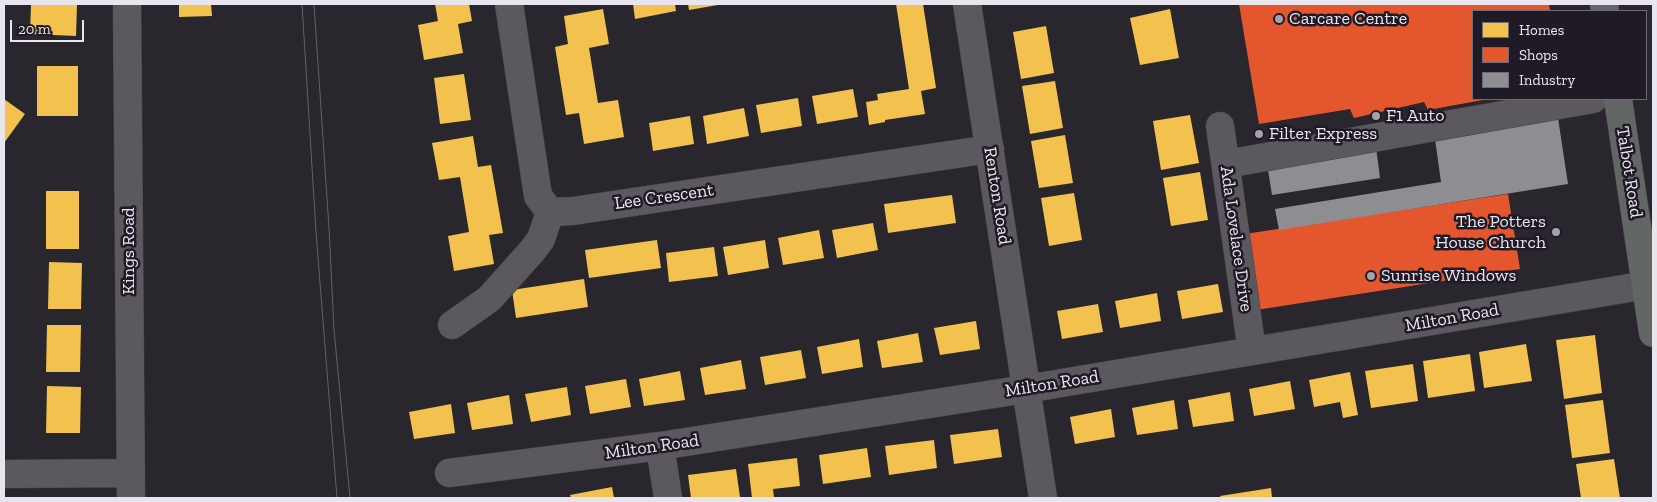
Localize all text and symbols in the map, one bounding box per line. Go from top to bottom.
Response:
place label: Carcare Centre [1289,8,1407,30]
scale bar [12,10,86,42]
legend [1472,10,1647,100]
marker: Carcare Centre [1273,13,1285,25]
text: 20 m [18,20,51,38]
text: Homes [1519,21,1564,39]
text: Shops [1519,46,1558,64]
text: Industry [1519,71,1575,89]
place label: F1 Auto [1386,105,1444,127]
marker: F1 Auto [1370,110,1382,122]
place label: Filter Express [1269,123,1377,145]
street label: Talbot Road [1611,125,1647,219]
marker: Filter Express [1253,128,1265,140]
street label: Renton Road [979,146,1015,246]
street label: Ada Lovelace Drive [1215,165,1257,313]
street label: Lee Crescent [613,179,715,215]
street label: Kings Road [118,207,140,295]
place label: The Potters House Church [1435,211,1546,253]
marker: The Potters House Church [1550,226,1562,238]
place label: Sunrise Windows [1381,265,1516,287]
marker: Sunrise Windows [1365,270,1377,282]
street label: Milton Road [1403,299,1501,337]
street label: Milton Road [1004,366,1100,402]
street label: Milton Road [604,430,700,464]

